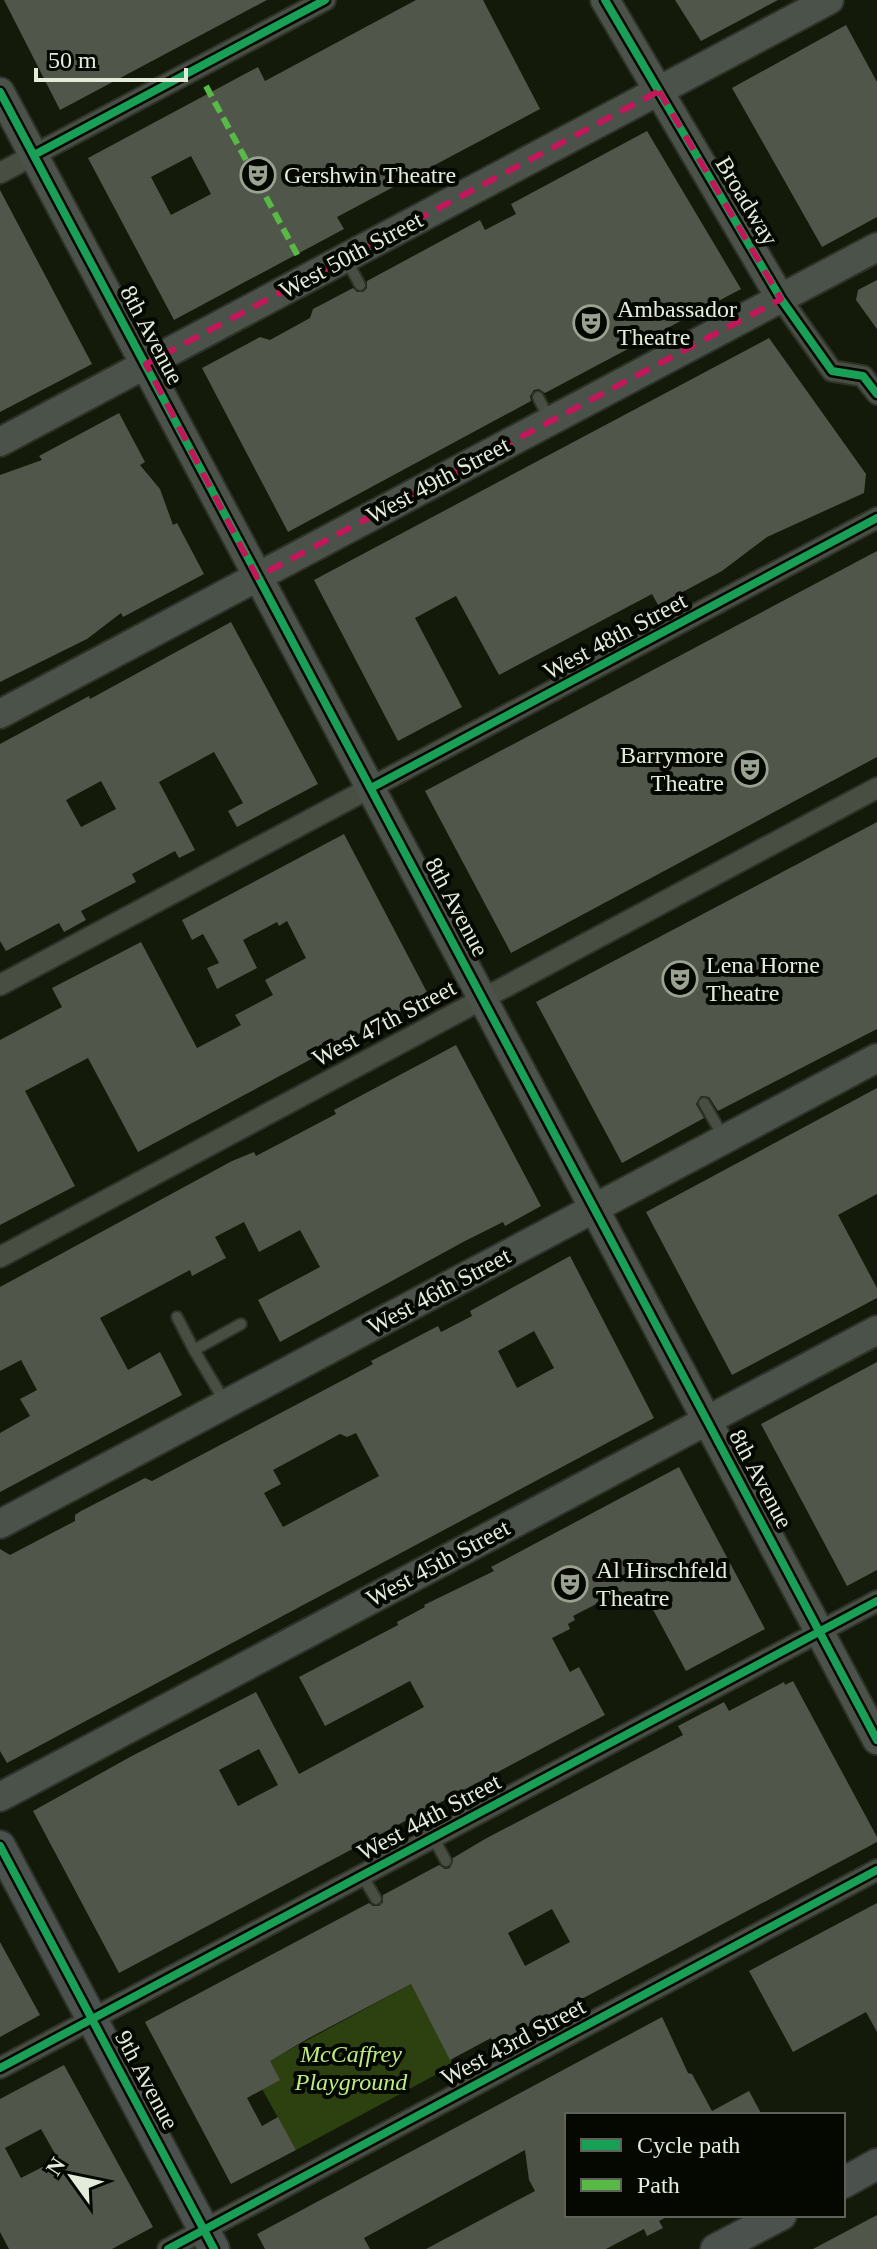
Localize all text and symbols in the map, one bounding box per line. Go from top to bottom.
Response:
scale bar [36,32,186,82]
text: 50 m [48,47,97,73]
street label: Broadway [710,152,784,250]
theatre icon: Gershwin Theatre [239,156,277,194]
place label: Gershwin Theatre [284,162,456,188]
street label: West 50th Street [275,206,427,304]
street label: 8th Avenue [115,281,189,389]
place label: Ambassador Theatre [617,296,737,350]
theatre icon: Ambassador Theatre [572,304,610,342]
street label: West 49th Street [362,431,514,529]
street label: West 48th Street [539,587,691,685]
place label: Barrymore Theatre [620,742,724,796]
theatre icon: Barrymore Theatre [731,750,769,788]
street label: 8th Avenue [420,853,494,961]
place label: Lena Horne Theatre [706,952,820,1006]
theatre icon: Lena Horne Theatre [661,960,699,998]
street label: West 47th Street [308,974,460,1072]
street label: West 46th Street [363,1242,515,1340]
street label: 8th Avenue [724,1425,798,1533]
street label: West 45th Street [362,1514,514,1612]
place label: Al Hirschfeld Theatre [596,1557,727,1611]
theatre icon: Al Hirschfeld Theatre [551,1565,589,1603]
street label: West 44th Street [353,1768,505,1866]
street label: West 43rd Street [437,1993,590,2091]
street label: 9th Avenue [110,2026,184,2134]
park label: McCaffrey Playground [294,2041,408,2095]
legend [565,2113,845,2217]
text: Cycle path [637,2132,740,2158]
north arrow [32,2137,112,2217]
text: N [41,2153,71,2180]
text: Path [637,2172,680,2198]

